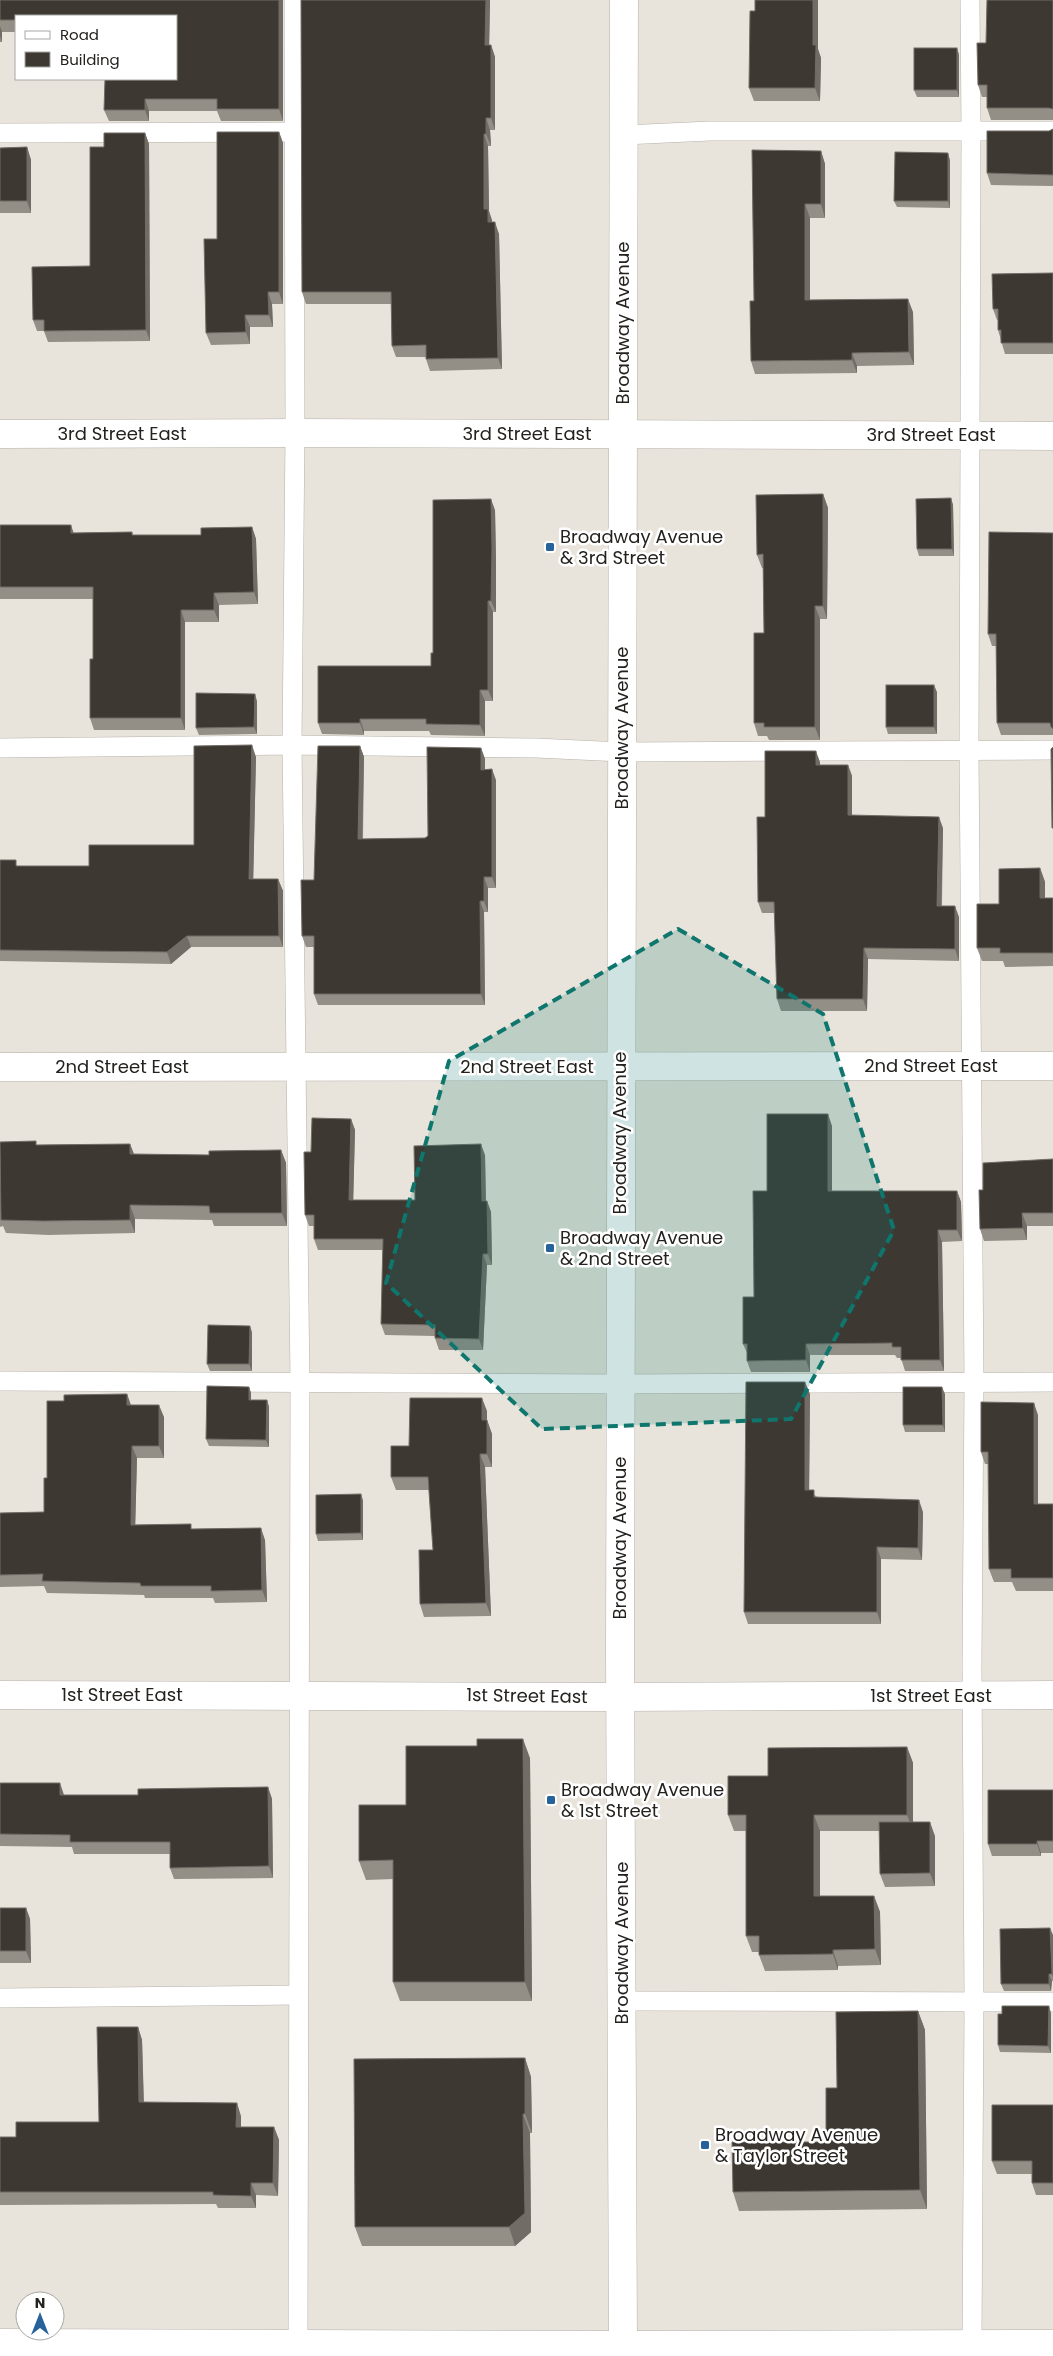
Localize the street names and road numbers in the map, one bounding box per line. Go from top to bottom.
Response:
street label: Broadway Avenue [610,241,635,405]
street label: 3rd Street East [57,421,187,446]
street label: 3rd Street East [462,421,592,446]
street label: 3rd Street East [866,422,996,447]
street label: Broadway Avenue [609,646,634,810]
street label: Broadway Avenue [607,1051,632,1215]
street label: 2nd Street East [864,1053,998,1078]
street label: 2nd Street East [55,1054,189,1079]
street label: 2nd Street East [460,1054,594,1079]
street label: Broadway Avenue [607,1456,632,1620]
street label: 1st Street East [61,1682,183,1707]
street label: 1st Street East [466,1682,588,1709]
street label: 1st Street East [870,1683,992,1708]
street label: Broadway Avenue [609,1861,634,2025]

